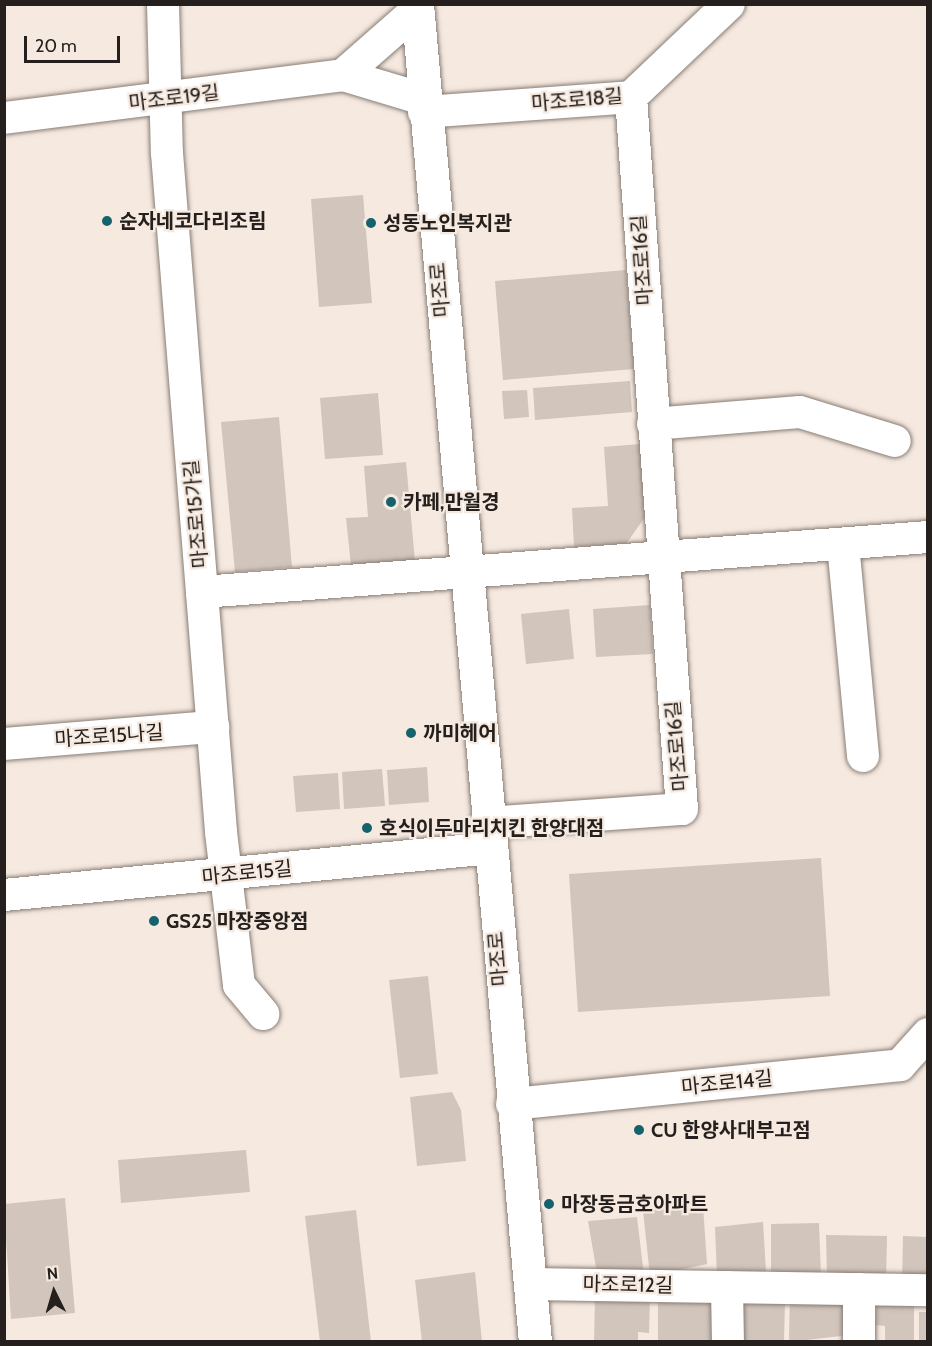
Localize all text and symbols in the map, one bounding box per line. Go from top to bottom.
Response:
scale bar [27,24,123,62]
text: 20 m [35,35,77,57]
street label: 마조로19길 [127,81,221,115]
street label: 마조로18길 [530,84,624,116]
place label: 순자네코다리조림 [119,209,266,233]
place label: 성동노인복지관 [383,211,512,235]
marker: 순자네코다리조림 [100,214,114,228]
street label: 마조로16길 [627,214,657,306]
marker: 성동노인복지관 [364,216,378,230]
street label: 마조로 [426,261,454,319]
street label: 마조로15가길 [179,458,213,570]
place label: 카페,만월경 [403,490,500,514]
marker: 카페,만월경 [384,495,398,509]
street label: 마조로16길 [661,699,693,793]
street label: 마조로15나길 [54,720,164,752]
place label: 까미헤어 [423,721,497,745]
marker: 까미헤어 [404,726,418,740]
place label: 호식이두마리치킨 한양대점 [379,816,604,840]
marker: 호식이두마리치킨 한양대점 [360,821,374,835]
street label: 마조로15길 [201,856,293,890]
place label: GS25 마장중앙점 [166,909,309,933]
marker: GS25 마장중앙점 [147,914,161,928]
street label: 마조로 [484,930,512,988]
street label: 마조로14길 [680,1066,774,1100]
place label: CU 한양사대부고점 [651,1118,811,1142]
marker: CU 한양사대부고점 [632,1123,646,1137]
place label: 마장동금호아파트 [561,1192,708,1216]
marker: 마장동금호아파트 [542,1197,556,1211]
north arrow [24,1262,84,1322]
text: N [46,1264,59,1284]
street label: 마조로12길 [582,1272,674,1298]

